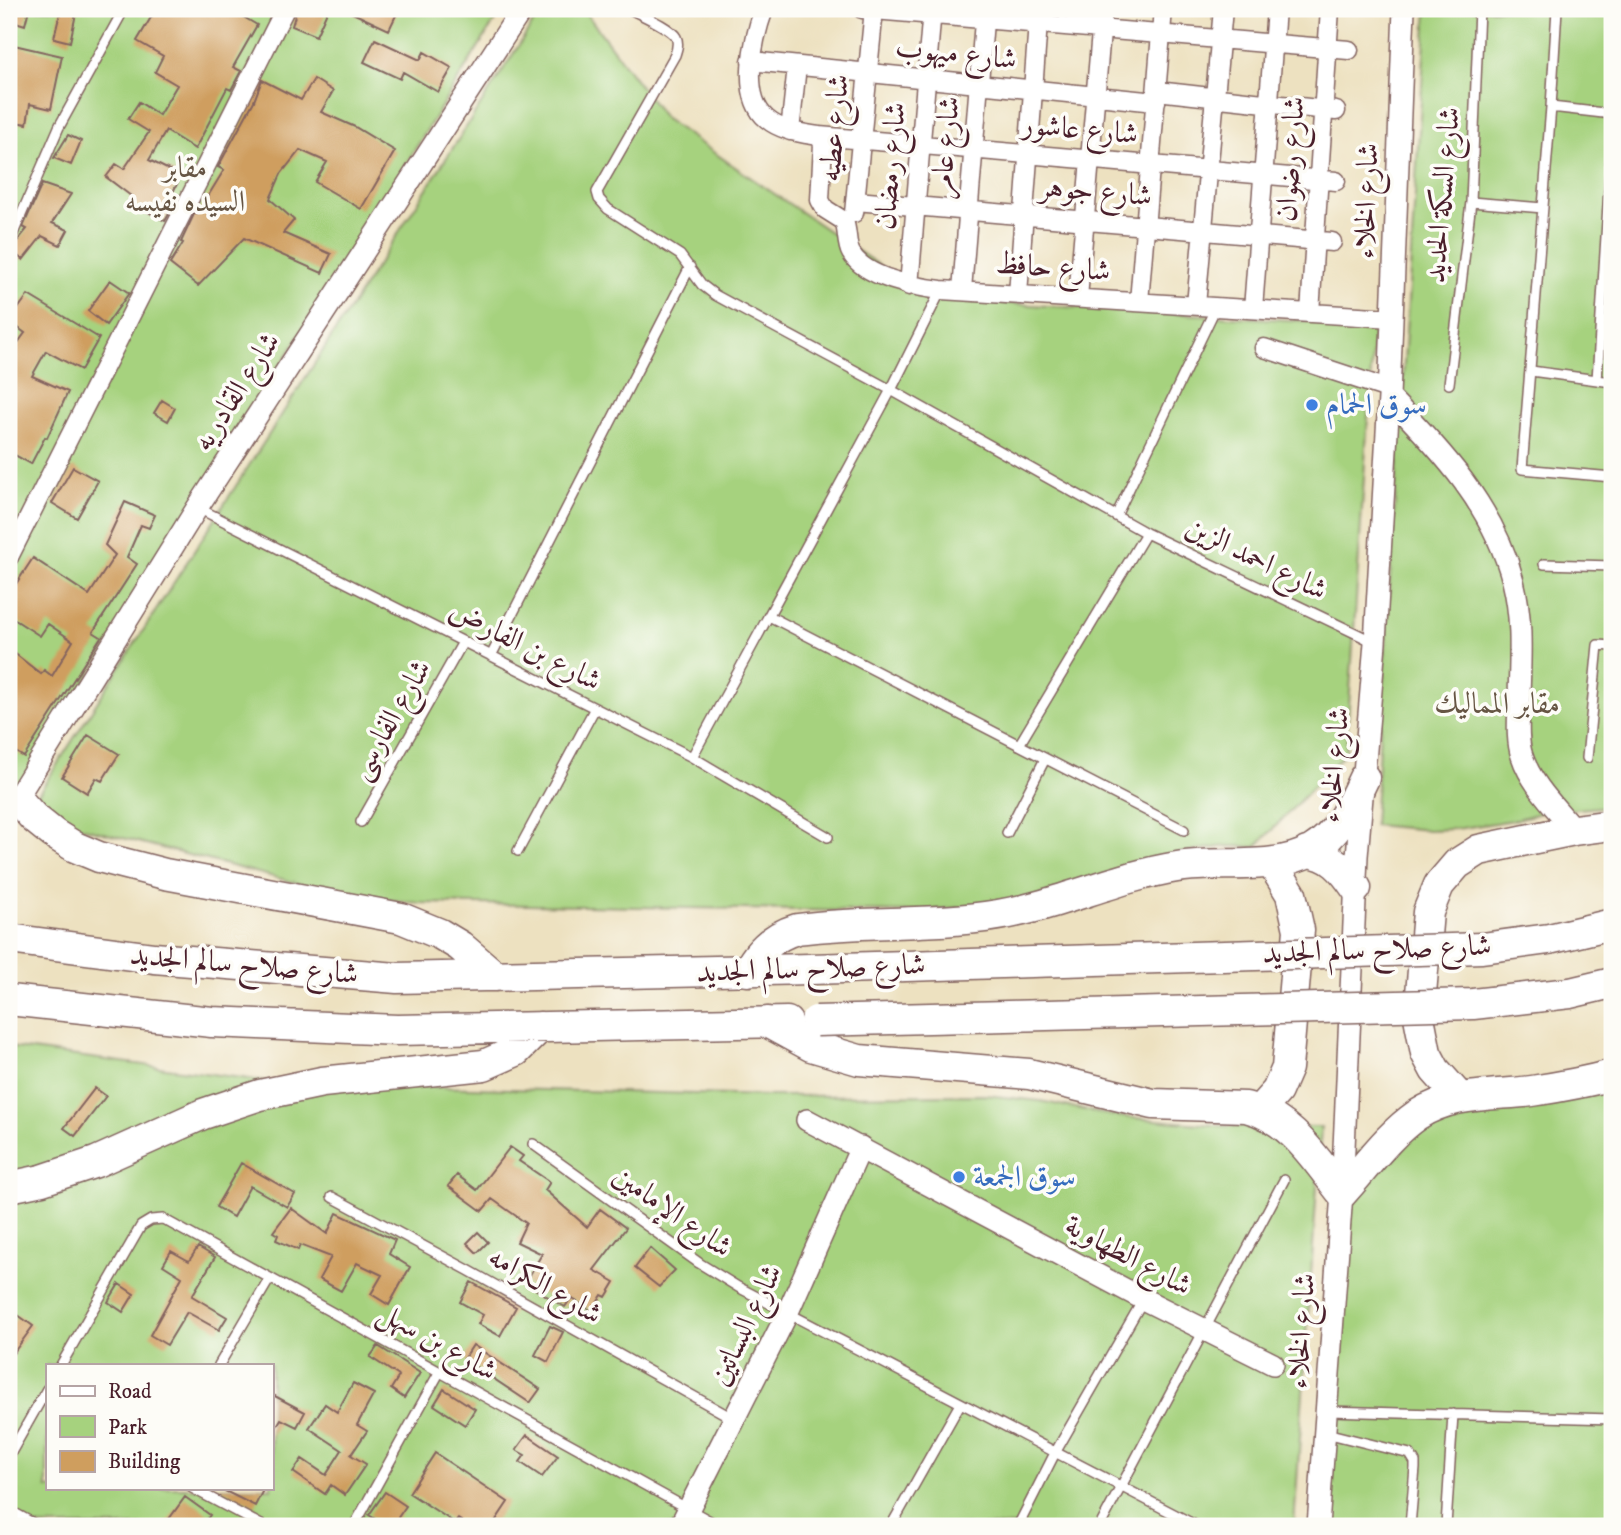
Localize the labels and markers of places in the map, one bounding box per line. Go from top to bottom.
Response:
place label: سوق الحمام [1326,387,1427,430]
marker: سوق الحمام [1304,397,1320,413]
place label: سوق الجمعة [973,1159,1076,1196]
marker: سوق الجمعة [951,1169,967,1185]

